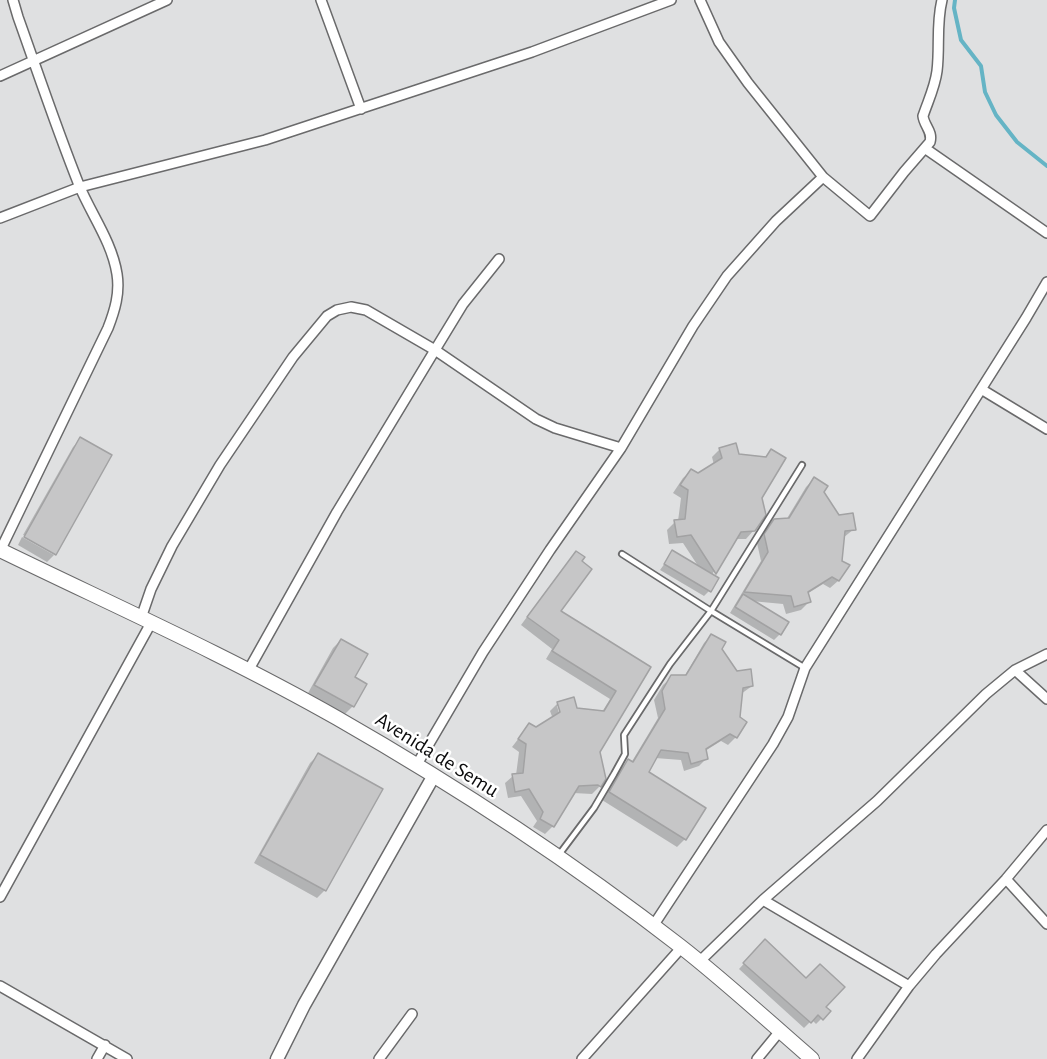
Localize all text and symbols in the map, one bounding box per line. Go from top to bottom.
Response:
street label: Avenida de Semu [371,707,503,803]

